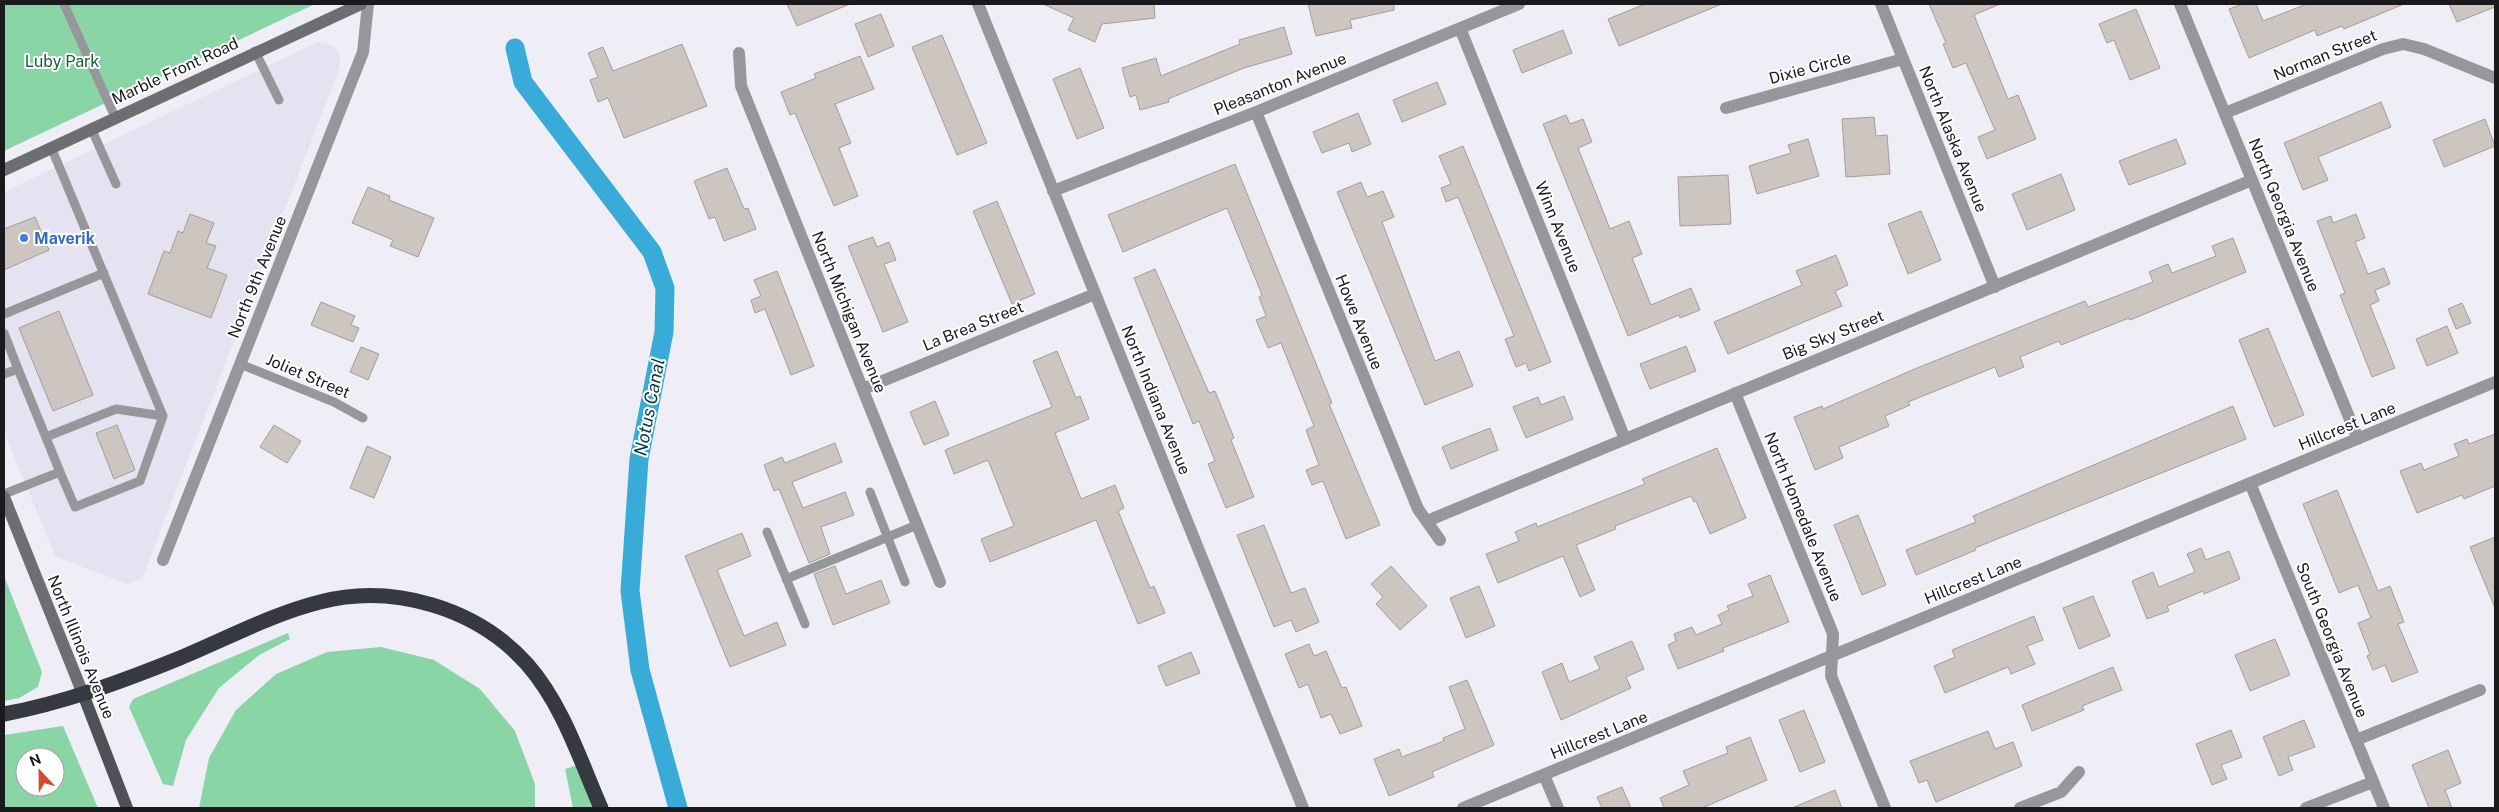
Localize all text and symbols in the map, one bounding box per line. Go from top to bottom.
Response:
street label: Norman Street [2271,26,2379,84]
street label: Marble Front Road [109,33,241,109]
street label: Dixie Circle [1767,48,1853,88]
street label: Pleasanton Avenue [1211,49,1349,119]
park label: Luby Park [25,52,99,71]
street label: North Alaska Avenue [1915,63,1991,215]
street label: North Georgia Avenue [2245,135,2323,295]
street label: Winn Avenue [1531,179,1585,275]
street label: North 9th Avenue [224,213,290,341]
street label: North Michigan Avenue [808,228,890,396]
place label: Maverik [34,229,95,248]
marker: Maverik [18,232,30,244]
street label: Howe Avenue [1331,272,1387,372]
street label: La Brea Street [920,297,1026,355]
street label: Big Sky Street [1780,306,1886,364]
street label: North Indiana Avenue [1117,323,1195,477]
street label: Joliet Street [263,350,353,402]
water label: Notus Canal [629,357,669,457]
street label: Hillcrest Lane [2296,398,2398,454]
street label: North Homedale Avenue [1760,429,1846,605]
street label: Hillcrest Lane [1922,552,2024,608]
street label: South Georgia Avenue [2292,560,2372,720]
street label: North Illinois Avenue [43,572,119,722]
street label: Hillcrest Lane [1548,707,1650,763]
north arrow [15,747,65,797]
text: N [27,750,43,769]

